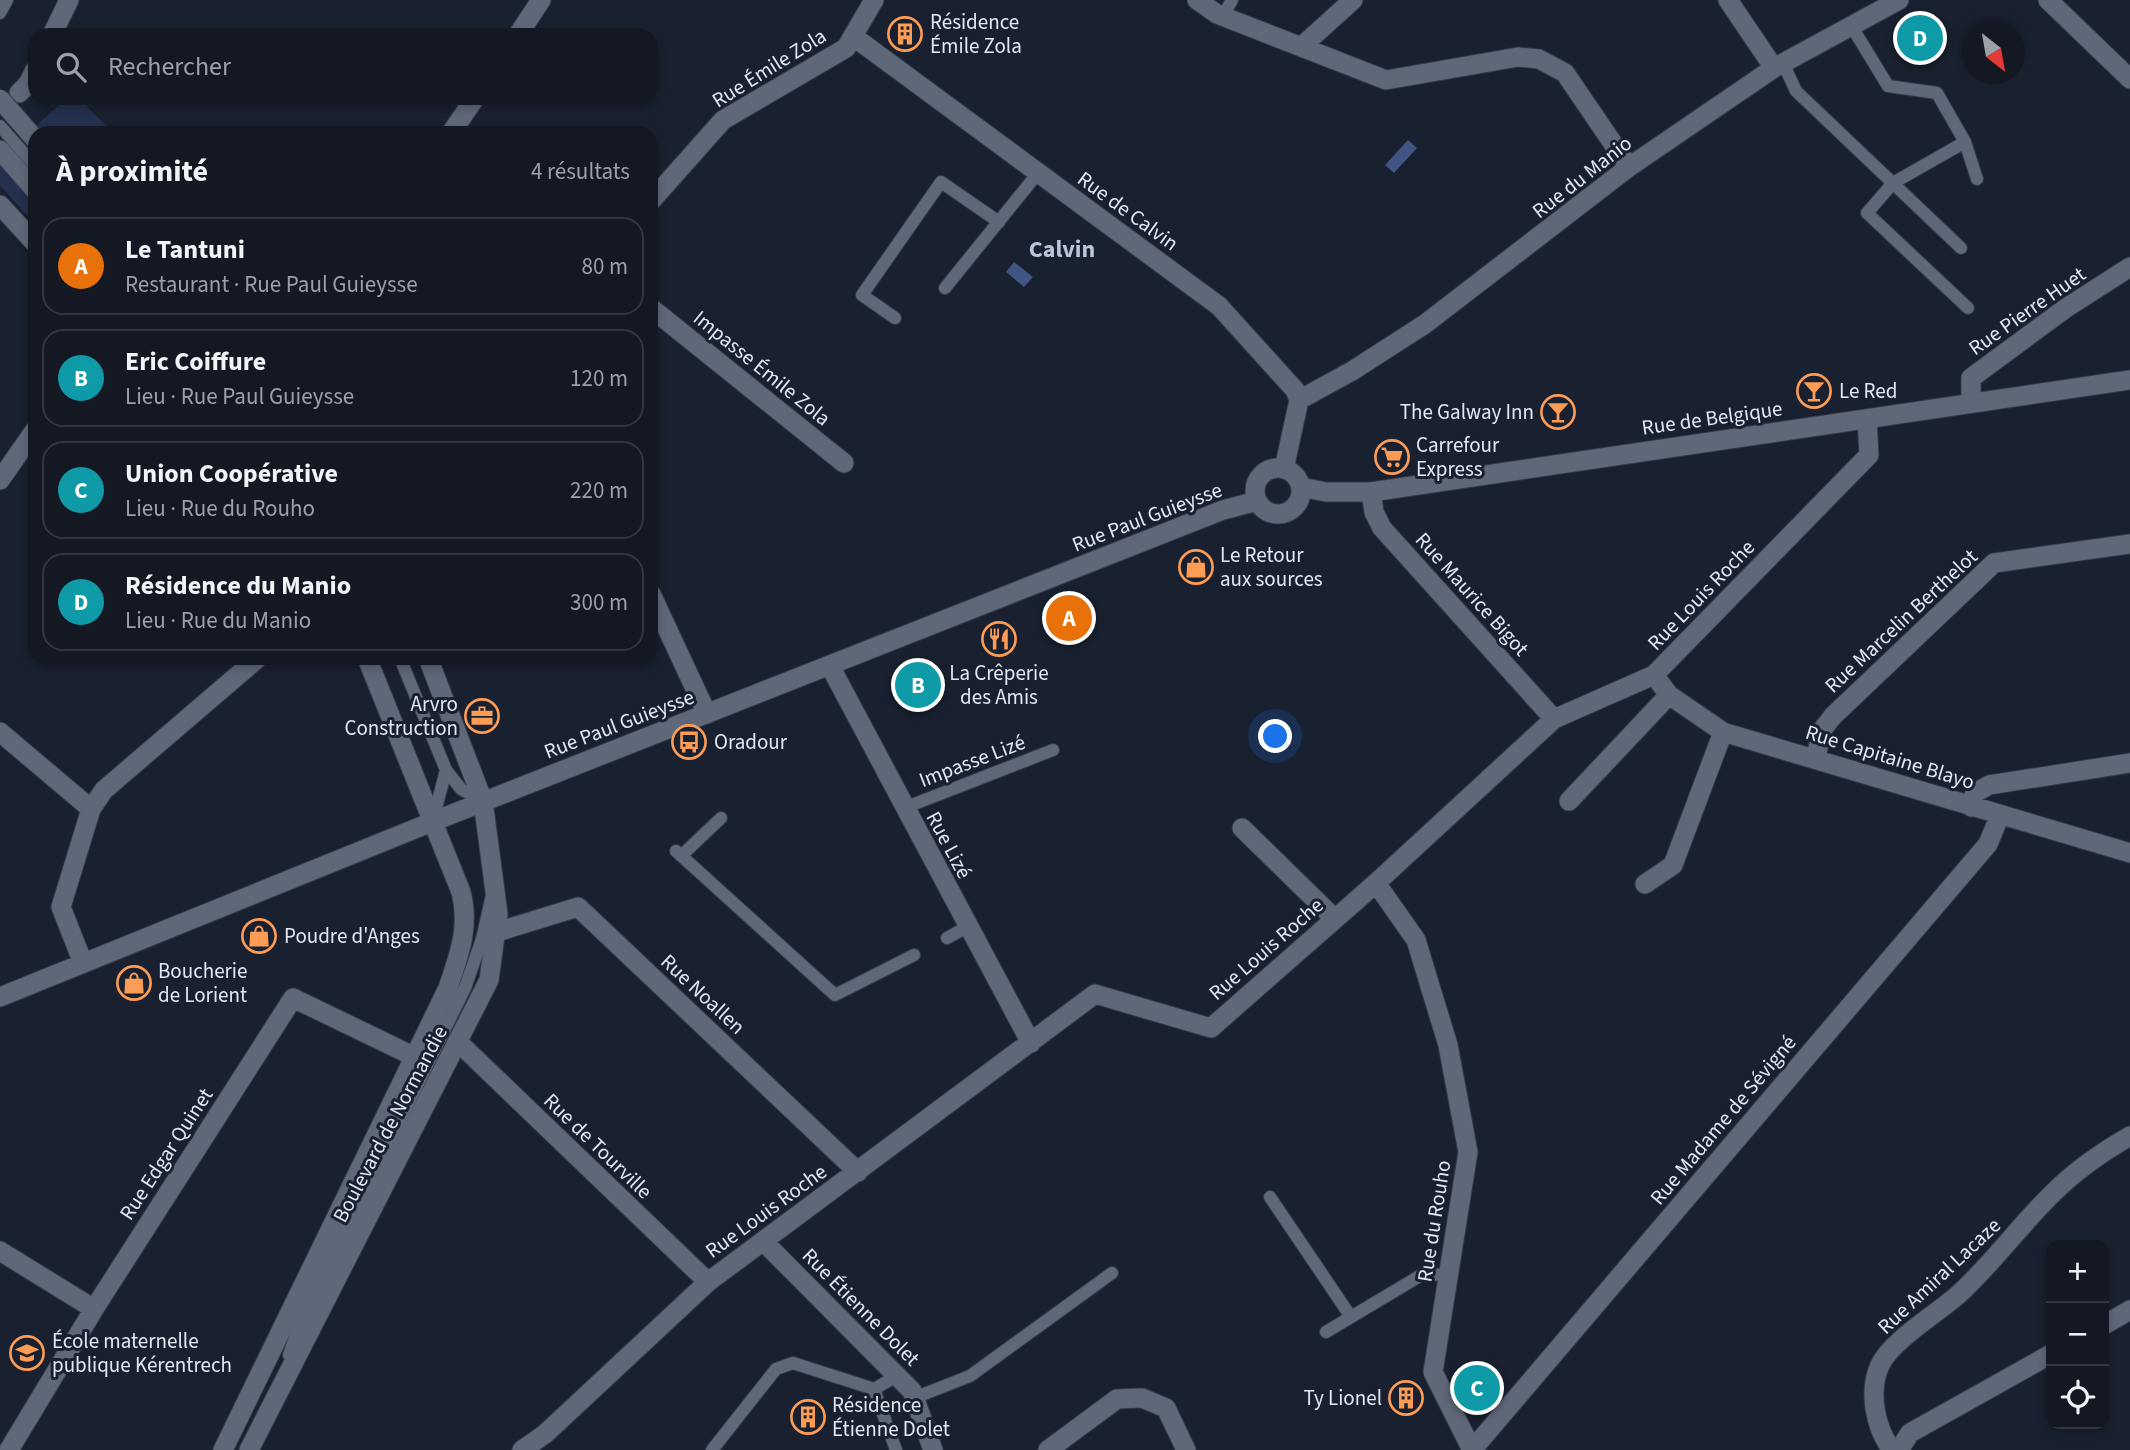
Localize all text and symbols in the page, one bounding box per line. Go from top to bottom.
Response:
place label: Résidence Émile Zola [930,7,1022,61]
pin: D [1897,12,1943,64]
building icon: Résidence Émile Zola [886,15,924,53]
street label: Rue Émile Zola [706,21,832,115]
north arrow [1962,21,2025,84]
search box [28,28,658,105]
icon: search [52,48,90,86]
text: Rechercher [108,48,231,85]
street label: Rue du Manio [1526,128,1638,226]
text: À proximité [56,150,208,193]
text: 4 résultats [531,155,630,188]
street label: Rue de Calvin [1071,164,1185,258]
text: Le Tantuni [125,231,245,268]
district label: Calvin [1029,232,1095,267]
text: A [74,250,88,283]
text: 80 m [581,250,628,283]
street label: Rue Pierre Huet [1962,259,2092,363]
text: Restaurant · Rue Paul Guieysse [125,268,418,301]
street label: Impasse Émile Zola [687,303,837,433]
text: Eric Coiffure [125,343,266,380]
text: B [74,362,88,395]
text: 120 m [570,362,628,395]
bar icon: Le Red [1795,372,1833,410]
place label: Le Red [1839,376,1897,406]
text: Lieu · Rue Paul Guieysse [125,380,354,413]
bar icon: The Galway Inn [1539,393,1577,431]
street label: Rue de Belgique [1640,393,1784,443]
place label: The Galway Inn [1400,397,1534,427]
place label: Carrefour Express [1416,430,1500,484]
supermarket icon: Carrefour Express [1373,438,1411,476]
text: Union Coopérative [125,455,338,492]
text: C [74,474,88,507]
text: 220 m [570,474,628,507]
street label: Rue Paul Guieysse [1068,475,1226,559]
text: Lieu · Rue du Rouho [125,492,315,525]
street label: Rue Maurice Bigot [1408,525,1536,663]
street label: Rue Louis Roche [1640,533,1762,657]
place label: Le Retour aux sources [1220,540,1323,594]
street label: Rue Marcelin Berthelot [1818,542,1984,700]
shop icon: Le Retour aux sources [1177,548,1215,586]
text: Résidence du Manio [125,567,351,604]
text: D [74,586,88,619]
text: 300 m [570,586,628,619]
pin: A [1046,592,1092,644]
text: Lieu · Rue du Manio [125,604,311,637]
restaurant icon: La Crêperie des Amis [980,620,1018,658]
place label: La Crêperie des Amis [949,658,1049,712]
pin: B [895,659,941,711]
street label: Rue Paul Guieysse [540,682,698,766]
place label: Arvro Construction [344,689,458,743]
office icon: Arvro Construction [463,697,501,735]
street label: Rue Capitaine Blayo [1802,717,1978,797]
your location [1258,719,1292,753]
bus stop icon: Oradour [670,723,708,761]
place label: Oradour [714,727,788,757]
street label: Impasse Lizé [915,727,1029,795]
street label: Rue Lizé [919,806,979,884]
street label: Rue Louis Roche [1202,891,1330,1007]
shop icon: Poudre d'Anges [240,917,278,955]
place label: Poudre d'Anges [284,921,420,951]
street label: Rue Noallen [654,947,752,1041]
place label: Boucherie de Lorient [158,956,247,1010]
shop icon: Boucherie de Lorient [115,964,153,1002]
street label: Boulevard de Normandie [325,1020,455,1228]
street label: Rue Madame de Sévigné [1643,1029,1803,1211]
street label: Rue Edgar Quinet [112,1082,220,1226]
street label: Rue de Tourville [537,1086,659,1206]
street label: Rue Louis Roche [699,1157,833,1265]
street label: Rue du Rouho [1410,1158,1458,1284]
street label: Rue Amiral Lacaze [1871,1211,2007,1341]
map controls [2046,1240,2109,1429]
button: + [2046,1240,2109,1303]
street label: Rue Étienne Dolet [795,1241,927,1373]
button: − [2046,1303,2109,1366]
place label: École maternelle publique Kérentrech [52,1326,232,1380]
school or university icon: École maternelle publique Kérentrech [8,1334,46,1372]
pin: C [1454,1362,1500,1414]
button: locate [2046,1366,2109,1429]
building icon: Ty Lionel [1387,1379,1425,1417]
place label: Ty Lionel [1303,1383,1382,1413]
place label: Résidence Étienne Dolet [832,1390,950,1444]
building icon: Résidence Étienne Dolet [789,1398,827,1436]

